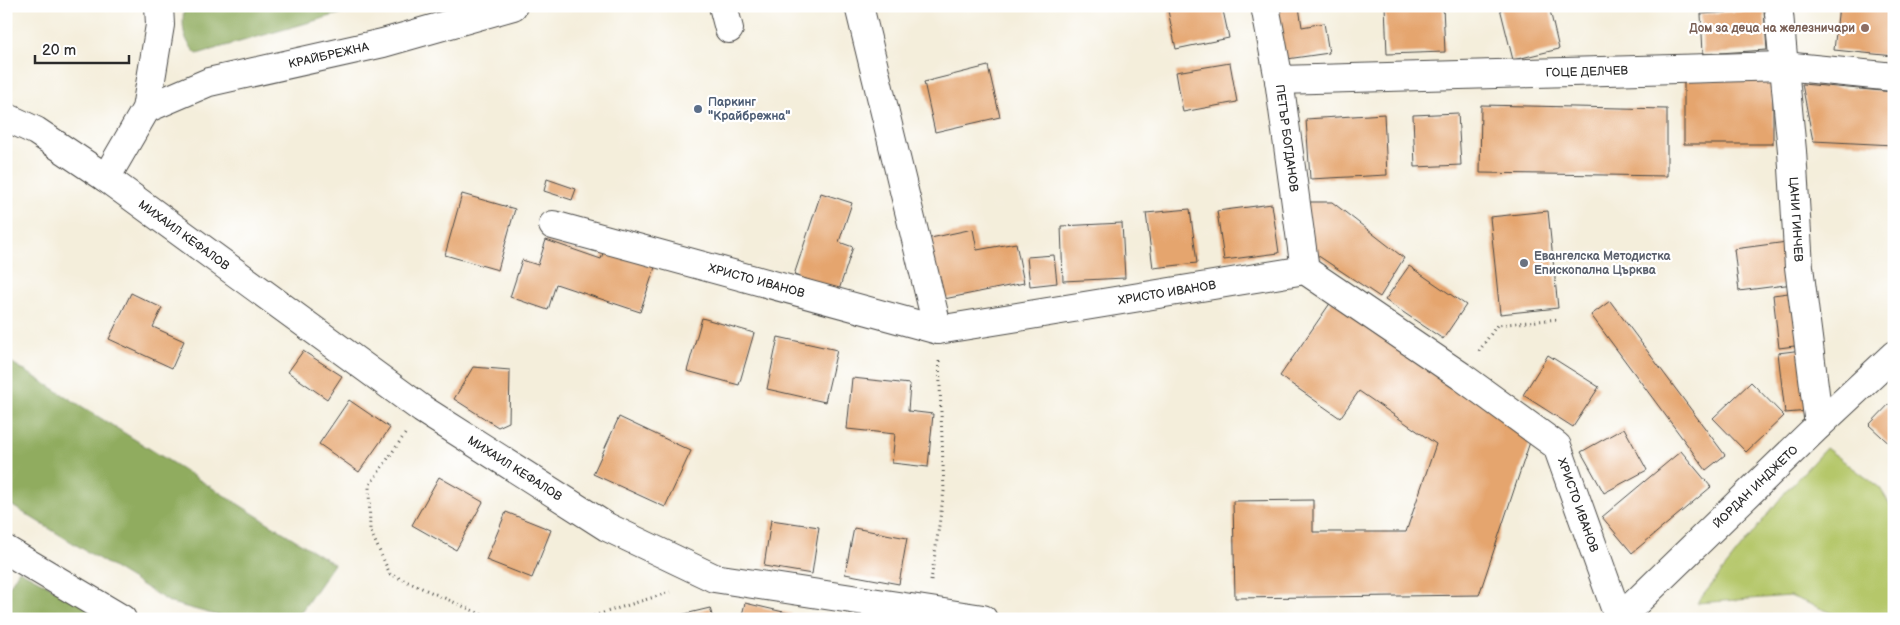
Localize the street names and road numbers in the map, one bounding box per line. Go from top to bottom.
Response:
street label: КРАЙБРЕЖНА [287,39,371,71]
street label: ГОЦЕ ДЕЛЧЕВ [1546,63,1629,80]
street label: ПЕТЪР БОГДАНОВ [1272,84,1302,193]
street label: ЦАНИ ГИНЧЕВ [1786,176,1806,263]
street label: МИХАИЛ КЕФАЛОВ [135,197,233,274]
street label: ХРИСТО ИВАНОВ [707,260,807,301]
street label: ХРИСТО ИВАНОВ [1117,277,1217,308]
street label: МИХАИЛ КЕФАЛОВ [465,433,565,504]
street label: ЙОРДАН ИНДЖЕТО [1710,442,1801,531]
street label: ХРИСТО ИВАНОВ [1554,456,1602,554]

